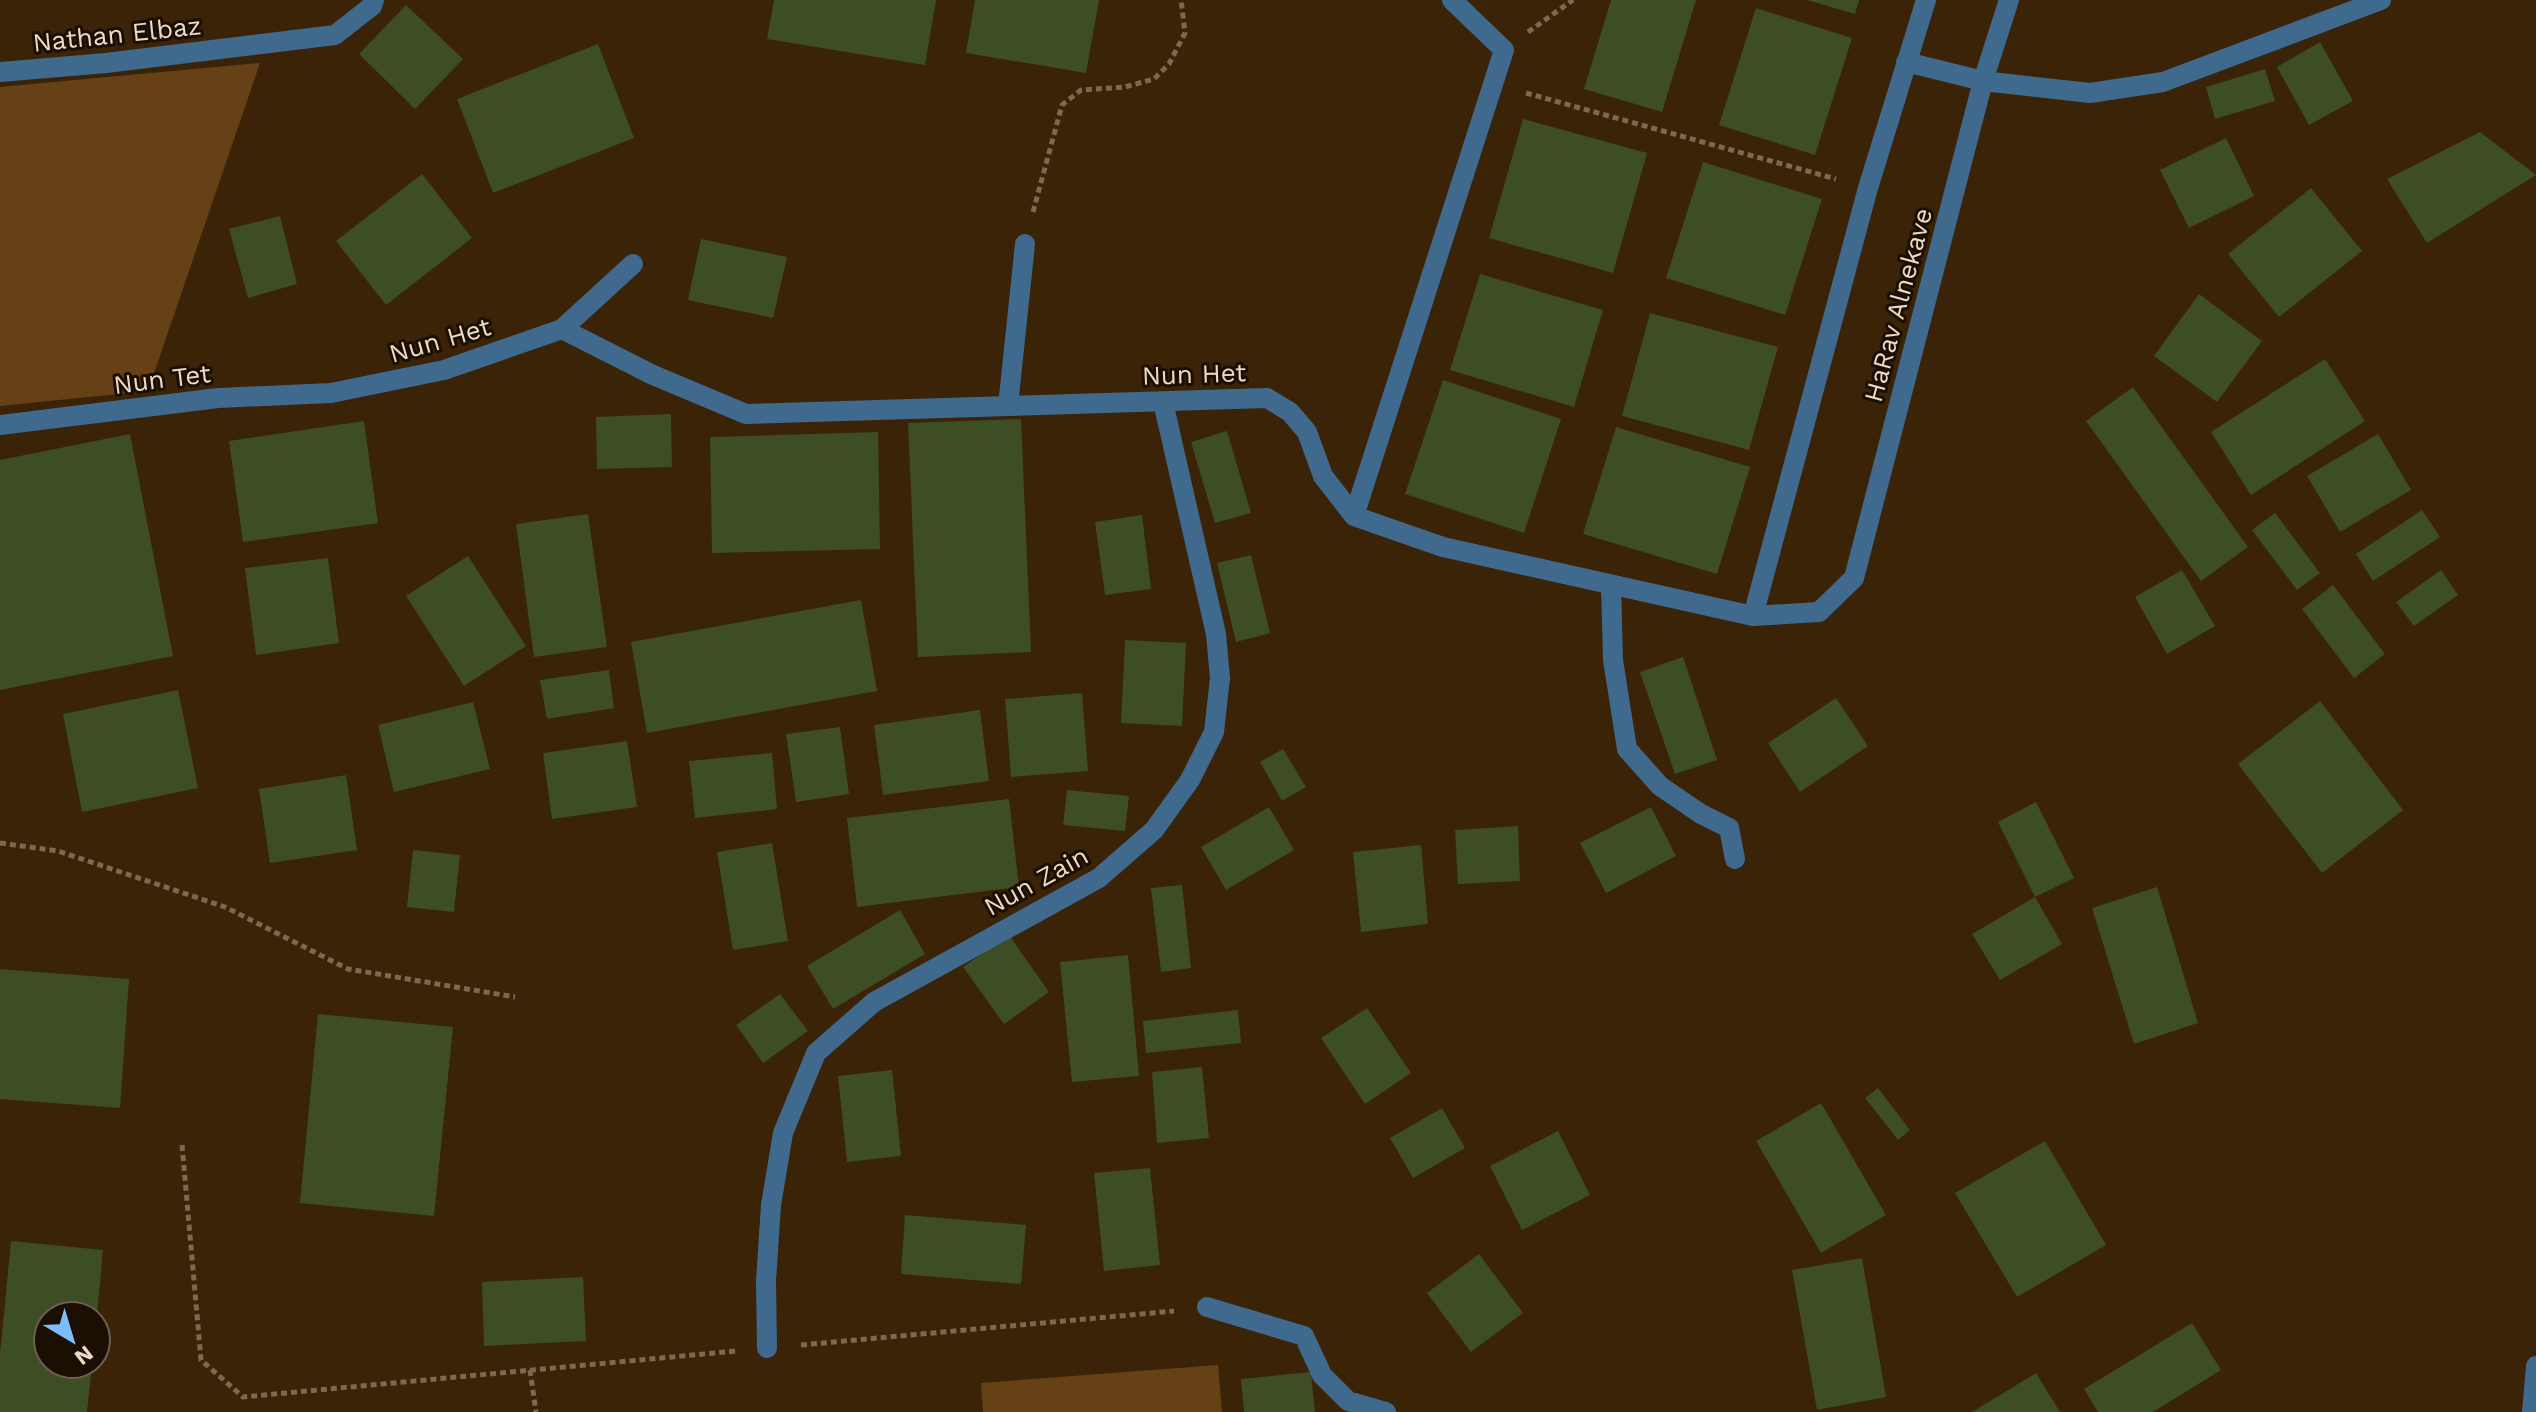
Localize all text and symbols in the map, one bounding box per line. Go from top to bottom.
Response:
street label: Nathan Elbaz [31,10,203,58]
street label: HaRav Alnekave [1858,205,1938,405]
street label: Nun Het [386,311,494,369]
street label: Nun Het [1141,357,1247,391]
street label: Nun Tet [112,358,212,400]
street label: Nun Zain [979,840,1093,922]
north arrow [32,1300,112,1380]
text: N [70,1340,98,1370]

